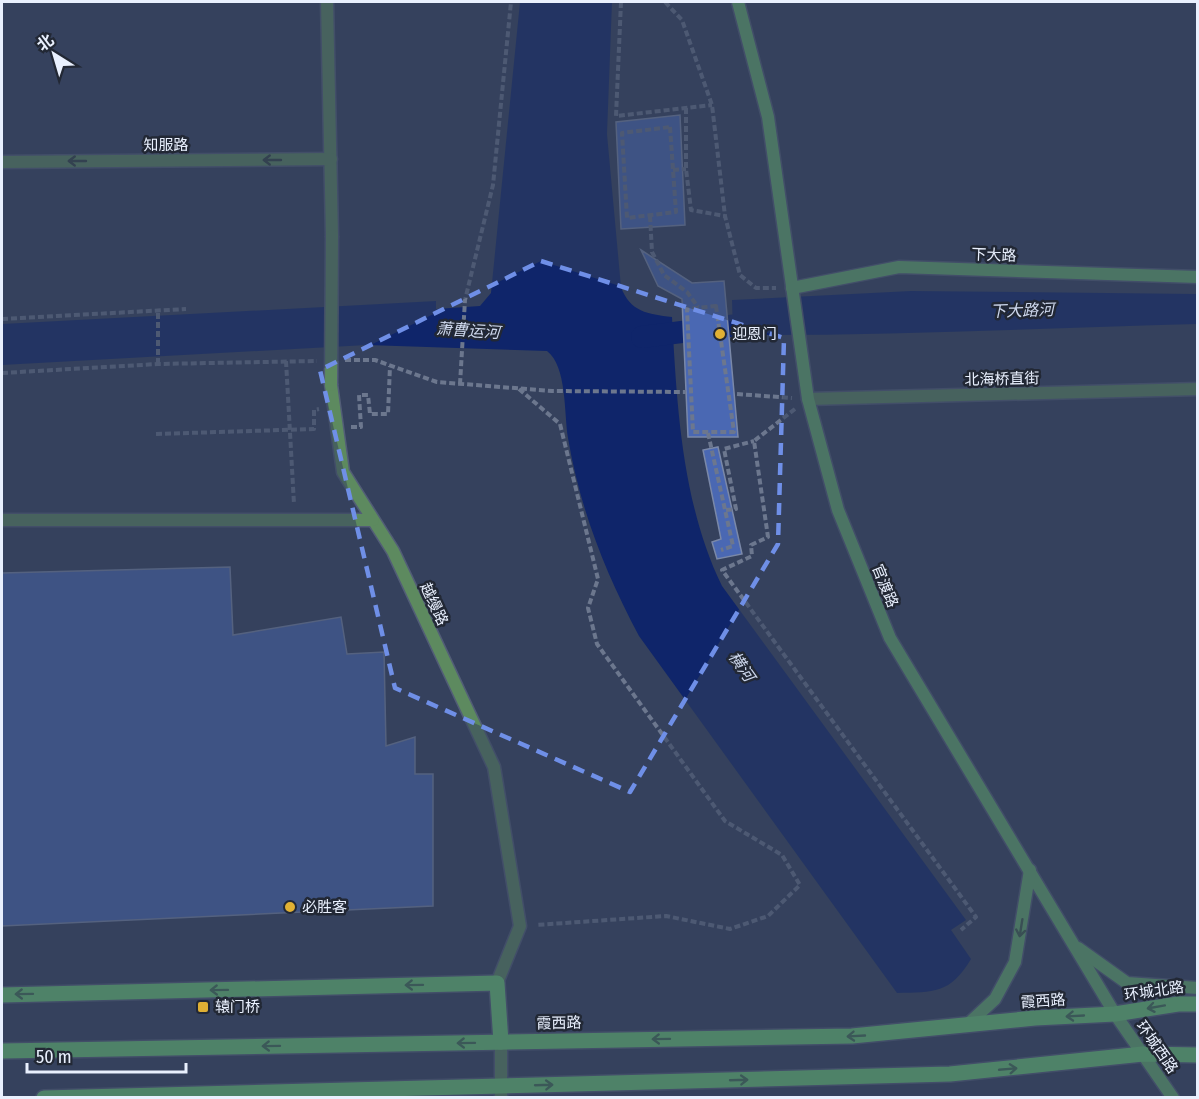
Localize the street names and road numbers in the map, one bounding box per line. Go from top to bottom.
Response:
street label: 知服路 [143,136,189,154]
street label: 下大路 [971,245,1017,265]
street label: 北海桥直街 [964,369,1040,389]
street label: 官渡路 [868,562,902,610]
street label: 越缦路 [416,580,452,628]
street label: 环城北路 [1123,978,1185,1004]
street label: 霞西路 [1020,990,1066,1012]
street label: 霞西路 [536,1014,582,1032]
street label: 环城西路 [1132,1017,1182,1077]

